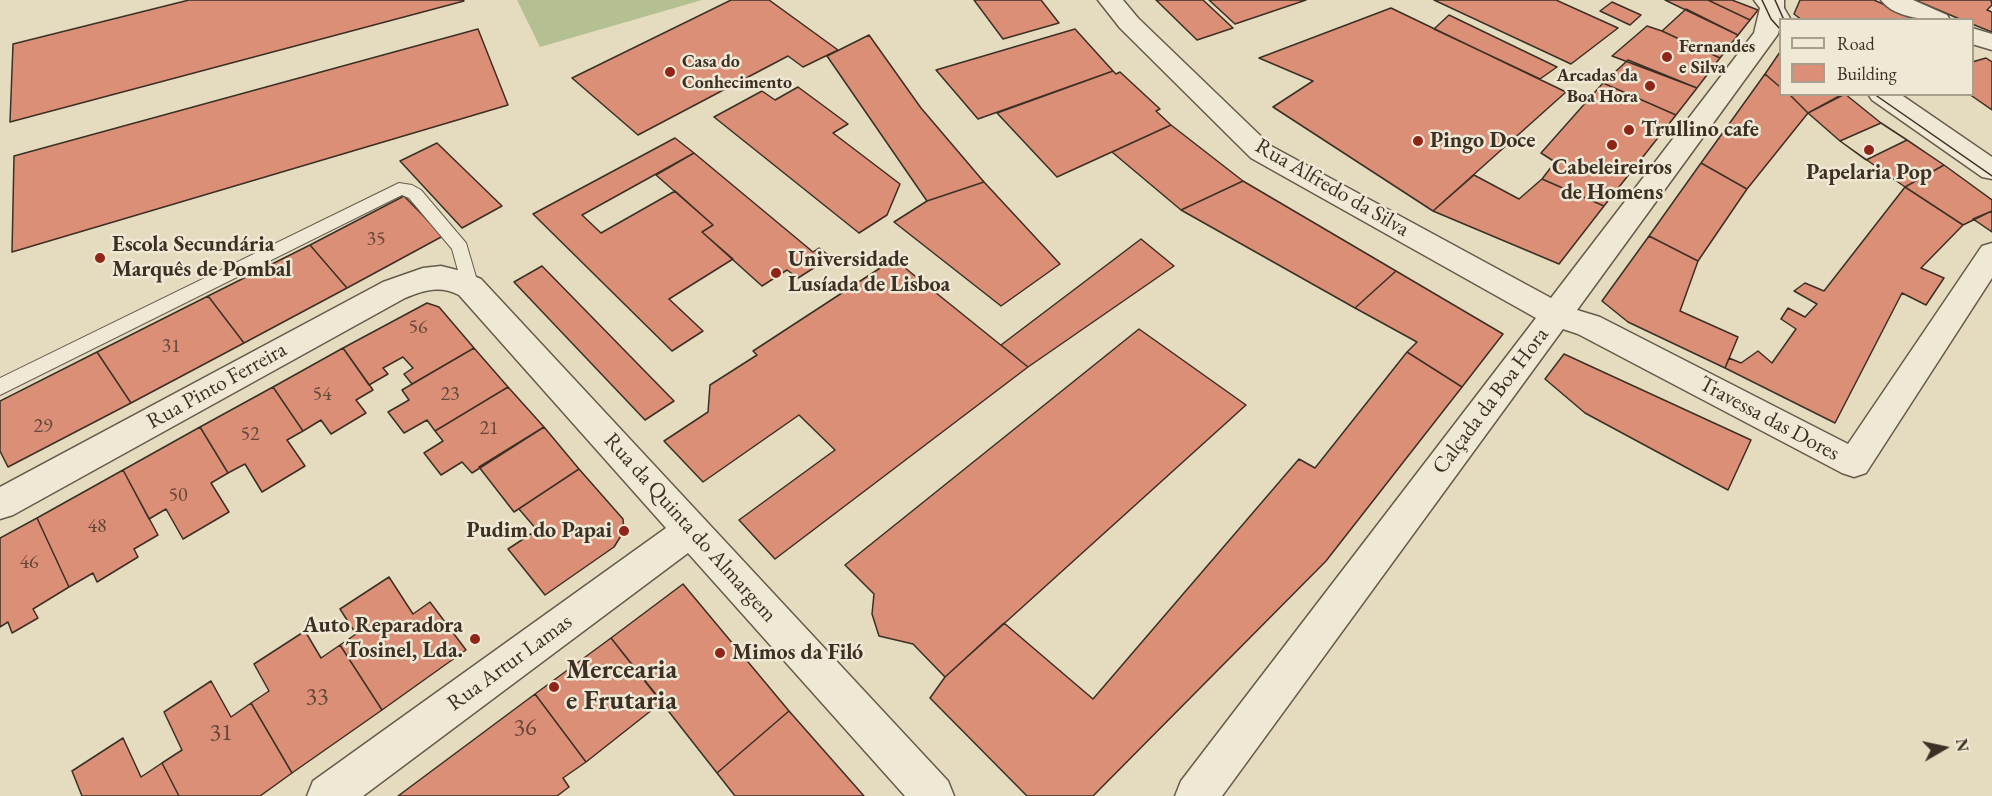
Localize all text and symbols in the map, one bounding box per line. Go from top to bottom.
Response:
legend [1779,18,1974,96]
text: Road [1837,32,1875,55]
place label: Fernandes e Silva [1679,36,1755,78]
marker: Fernandes e Silva [1660,50,1674,64]
place label: Casa do Conhecimento [682,51,792,94]
text: Building [1837,62,1897,85]
marker: Casa do Conhecimento [663,65,677,79]
place label: Arcadas da Boa Hora [1556,65,1638,107]
marker: Arcadas da Boa Hora [1643,79,1657,93]
place label: Trullino cafe [1641,117,1759,143]
marker: Trullino cafe [1622,123,1636,137]
place label: Pingo Doce [1430,128,1535,154]
street label: Rua Alfredo da Silva [1250,133,1414,243]
marker: Pingo Doce [1411,134,1425,148]
marker: Cabeleireiros de Homens [1605,138,1619,152]
marker: Papelaria Pop [1862,143,1876,157]
place label: Cabeleireiros de Homens [1552,155,1672,206]
place label: Papelaria Pop [1806,160,1932,186]
house number: 35 [366,228,386,252]
place label: Escola Secundária Marquês de Pombal [112,232,292,284]
place label: Universidade Lusíada de Lisboa [788,247,950,298]
marker: Escola Secundária Marquês de Pombal [93,251,107,265]
marker: Universidade Lusíada de Lisboa [769,266,783,280]
house number: 56 [408,316,428,340]
street label: Calçada da Boa Hora [1427,322,1555,480]
house number: 31 [161,335,181,359]
street label: Rua Pinto Ferreira [142,337,292,435]
street label: Travessa das Dores [1694,371,1844,467]
house number: 54 [312,383,332,407]
house number: 23 [440,383,460,407]
house number: 29 [33,415,53,439]
house number: 21 [479,417,499,441]
house number: 52 [240,423,260,447]
street label: Rua da Quinta do Almargem [598,428,782,628]
house number: 50 [168,484,188,508]
house number: 48 [87,515,107,539]
place label: Pudim do Papai [466,518,612,544]
marker: Pudim do Papai [617,524,631,538]
house number: 46 [19,551,39,575]
street label: Rua Artur Lamas [442,609,578,717]
place label: Auto Reparadora Tosinel, Lda. [303,613,463,664]
marker: Auto Reparadora Tosinel, Lda. [468,632,482,646]
place label: Mimos da Filó [732,640,863,666]
marker: Mimos da Filó [713,646,727,660]
place label: Mercearia e Frutaria [566,655,677,718]
marker: Mercearia e Frutaria [547,680,561,694]
house number: 33 [305,683,329,711]
house number: 36 [513,714,537,742]
north arrow [1914,718,1974,778]
house number: 31 [209,719,233,747]
text: N [1951,737,1974,753]

